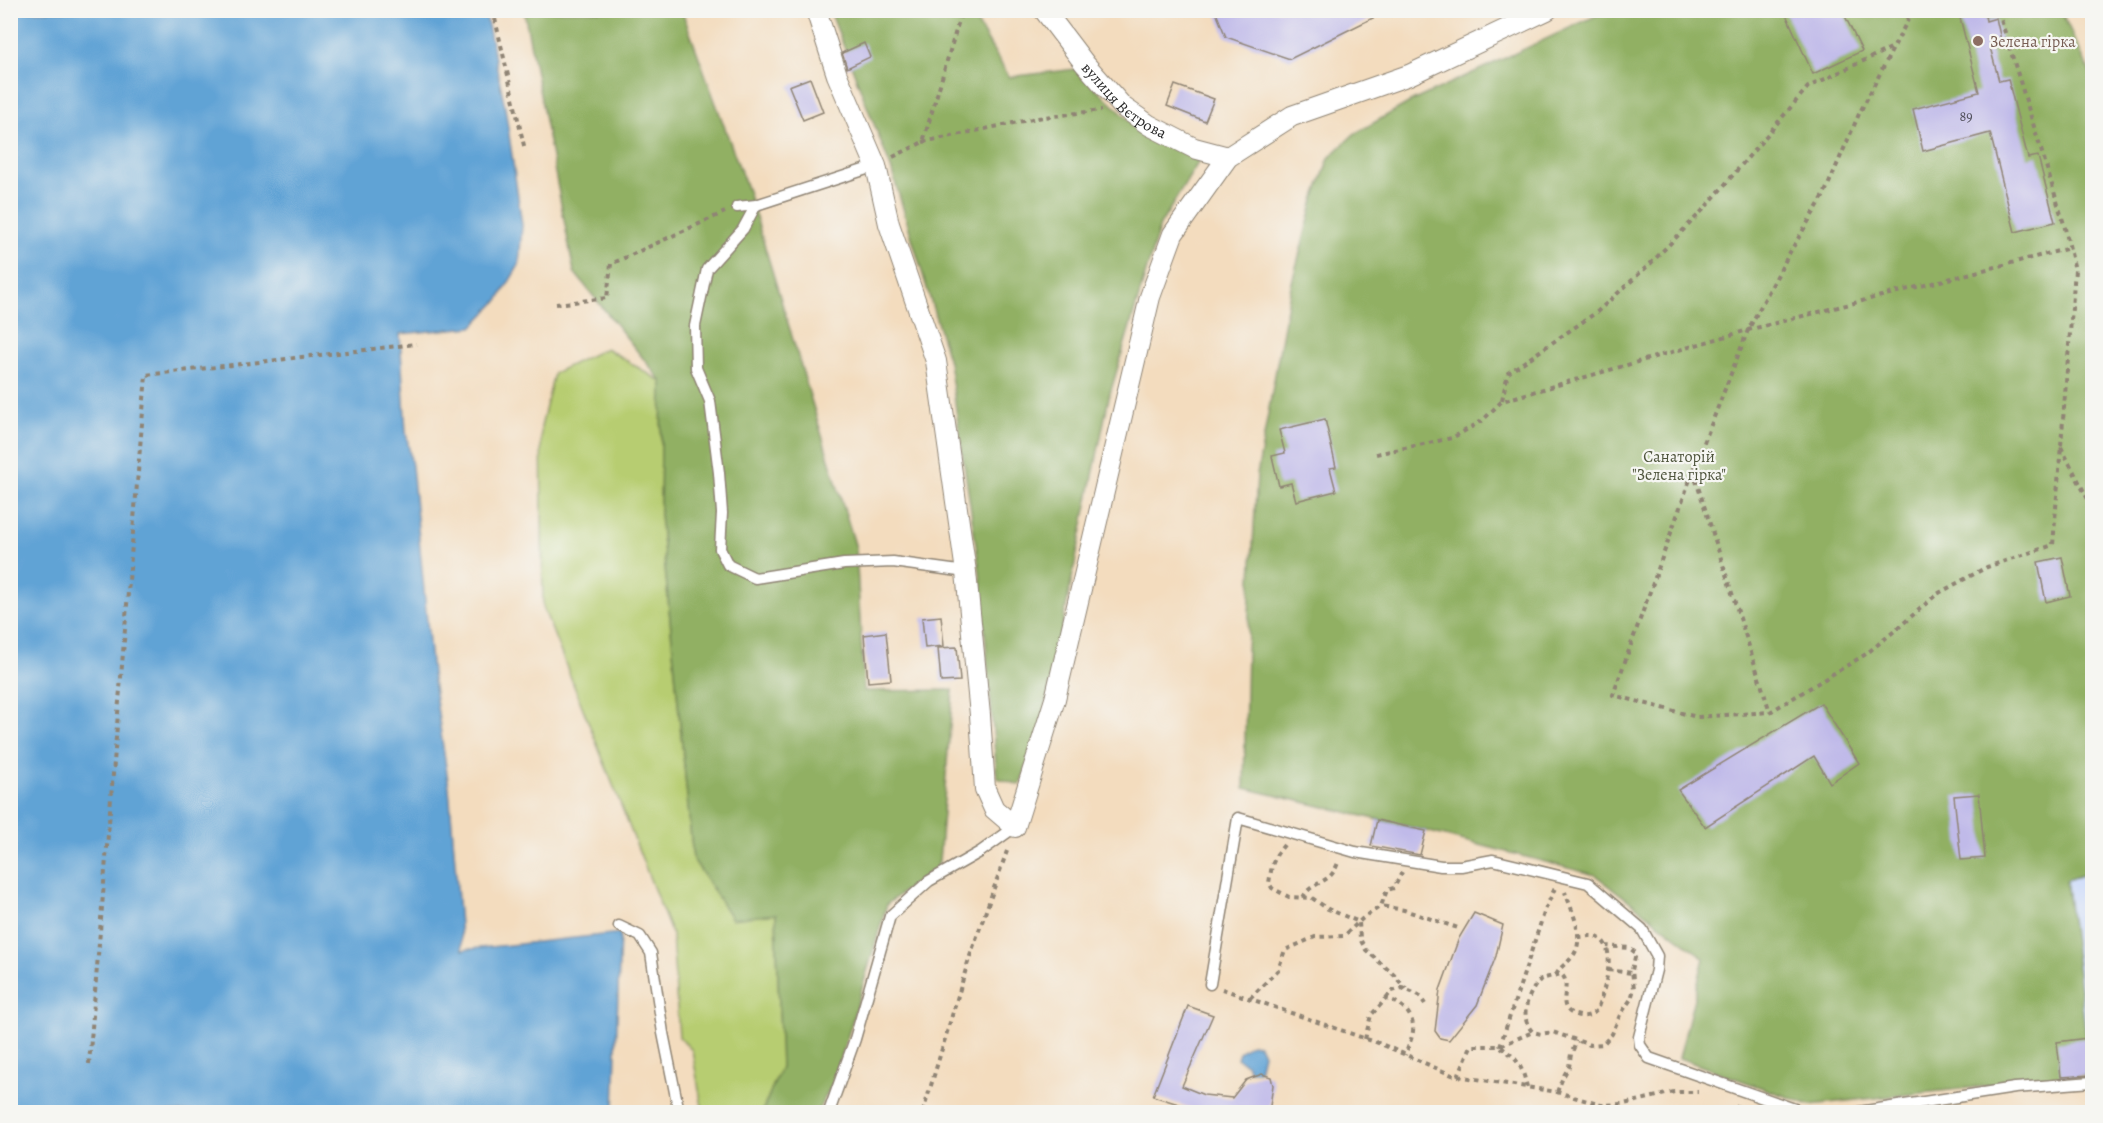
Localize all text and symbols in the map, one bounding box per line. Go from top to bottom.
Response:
place label: Зелена гірка [1990,31,2076,53]
marker: Зелена гірка [1971,34,1985,48]
street label: вулиця Вєтрова [1076,58,1171,145]
house number: 89 [1959,107,1973,126]
park label: Санаторій "Зелена гірка" [1632,446,1726,486]

